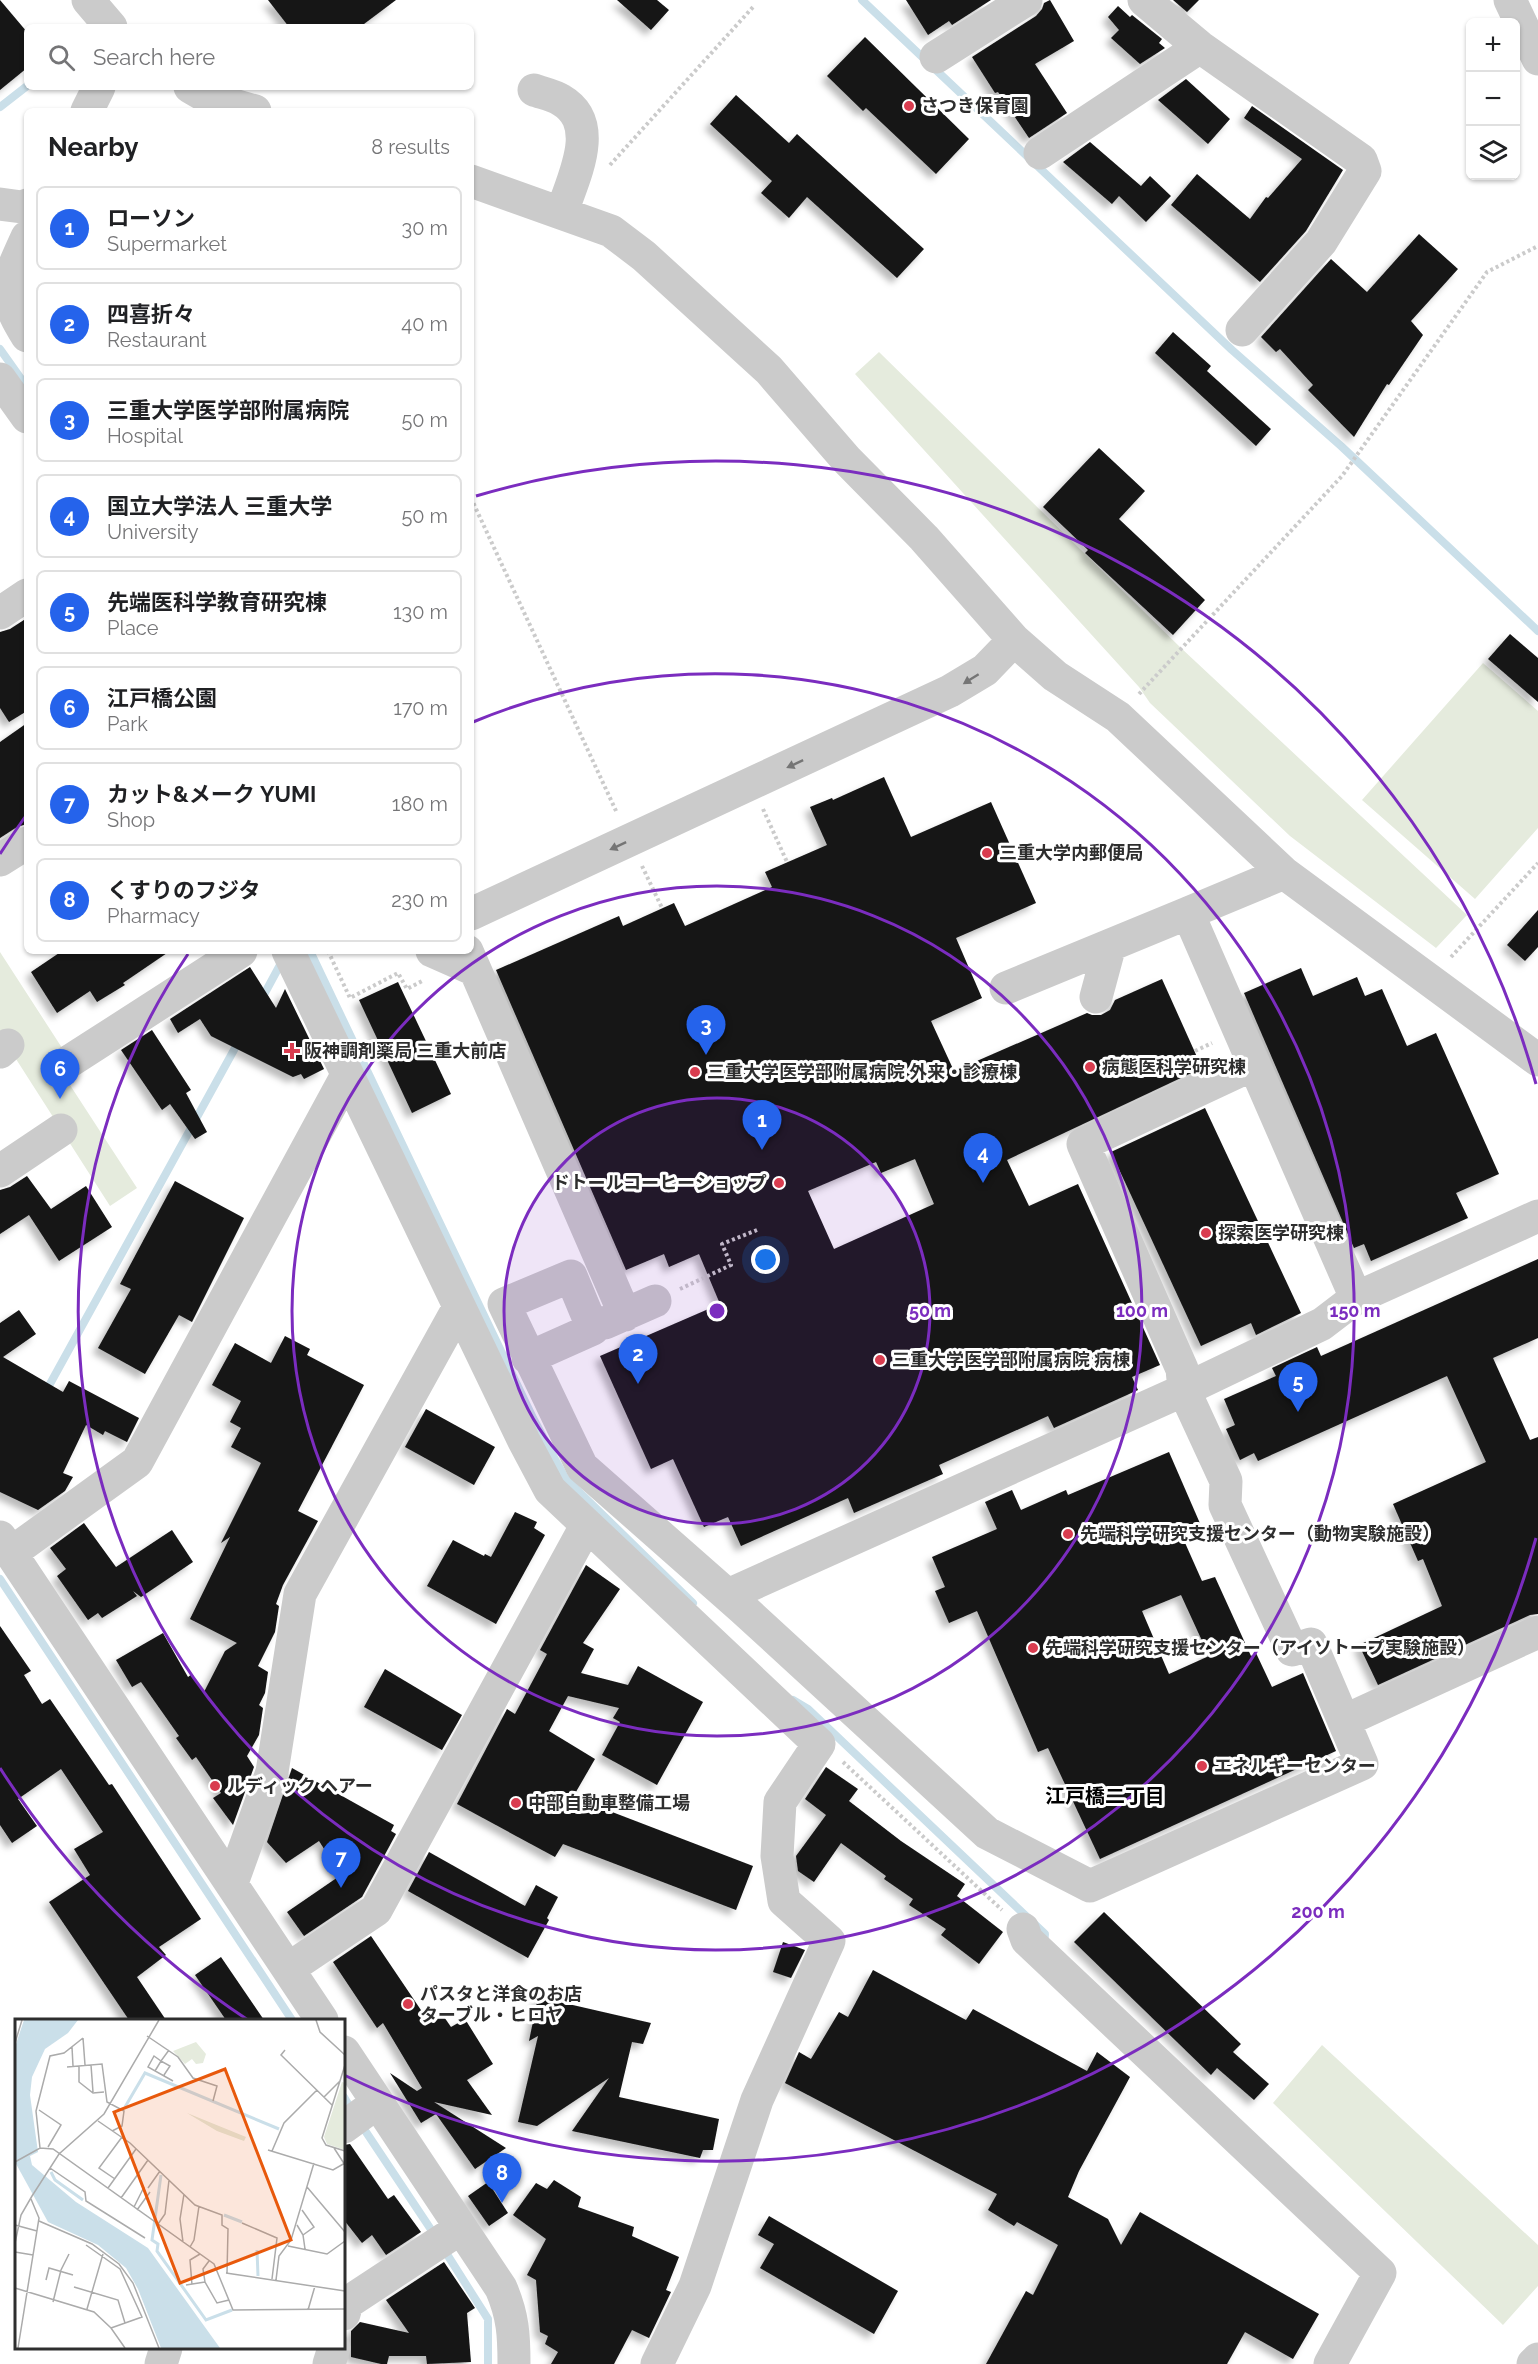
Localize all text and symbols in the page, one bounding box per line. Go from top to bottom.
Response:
map controls [1466,18,1520,180]
button: + [1466,18,1520,72]
search box [24,24,474,90]
icon: search [45,41,78,74]
text: Search here [93,44,215,70]
button: − [1466,72,1520,126]
place label: さつき保育園 [921,95,1029,116]
marker: さつき保育園 [902,99,916,113]
button: layers [1466,126,1520,180]
text: Nearby [48,132,138,162]
text: 8 results [371,135,450,159]
text: ローソン [107,205,195,231]
text: 1 [65,216,74,240]
text: 30 m [402,216,448,240]
text: Supermarket [107,232,227,256]
text: 四喜折々 [107,301,195,327]
text: 2 [64,312,75,336]
text: 40 m [401,312,448,336]
text: Restaurant [107,328,207,352]
text: 三重大学医学部附属病院 [107,397,349,423]
text: 3 [64,408,75,432]
text: 50 m [401,408,448,432]
text: Hospital [107,424,183,448]
text: 国立大学法人 三重大学 [107,493,332,519]
text: 4 [64,504,75,528]
text: 50 m [401,504,448,528]
text: University [107,520,199,544]
text: 先端医科学教育研究棟 [107,589,327,615]
text: 5 [64,600,75,624]
text: 130 m [393,600,448,624]
text: Place [107,616,158,640]
one-way arrow [962,673,979,684]
text: 江戸橋公園 [107,685,217,711]
text: 6 [63,696,76,720]
text: 170 m [393,696,448,720]
text: Park [107,712,148,736]
one-way arrow [787,759,804,768]
text: カット&メーク YUMI [107,781,316,807]
text: 7 [64,792,75,816]
text: 180 m [392,792,448,816]
text: Shop [107,808,155,832]
one-way arrow [610,841,627,850]
place label: 三重大学内郵便局 [999,842,1143,863]
marker: 三重大学内郵便局 [980,846,994,860]
text: くすりのフジタ [107,877,261,903]
text: 8 [63,888,76,912]
text: 230 m [391,888,448,912]
text: Pharmacy [107,904,200,928]
pin: 3 [686,1006,726,1055]
place label: 阪神調剤薬局 三重大前店 [304,1040,506,1061]
marker: 阪神調剤薬局 三重大前店 [285,1044,299,1058]
pin: 6 [40,1050,80,1099]
place label: 病態医科学研究棟 [1102,1056,1246,1077]
marker: 病態医科学研究棟 [1083,1060,1097,1074]
place label: 三重大学医学部附属病院 外来・診療棟 [707,1061,1017,1082]
marker: 三重大学医学部附属病院 外来・診療棟 [688,1065,702,1079]
pin: 1 [742,1100,782,1150]
pin: 4 [964,1134,1002,1183]
place label: ドトールコーヒーショップ [552,1172,767,1193]
marker: ドトールコーヒーショップ [772,1176,786,1190]
place label: 探索医学研究棟 [1218,1222,1344,1243]
marker: 探索医学研究棟 [1199,1226,1213,1240]
your location [751,1245,780,1274]
text: 50 m [909,1300,951,1321]
text: 100 m [1116,1300,1168,1321]
text: 150 m [1330,1300,1381,1321]
centre of rings [707,1301,727,1321]
pin: 2 [618,1334,658,1384]
place label: 三重大学医学部附属病院 病棟 [892,1349,1130,1370]
marker: 三重大学医学部附属病院 病棟 [873,1353,887,1367]
pin: 5 [1278,1362,1318,1412]
place label: 先端科学研究支援センター（動物実験施設） [1080,1523,1440,1544]
marker: 先端科学研究支援センター（動物実験施設） [1061,1527,1075,1541]
place label: 先端科学研究支援センター（アイソトープ実験施設） [1045,1637,1475,1658]
marker: 先端科学研究支援センター（アイソトープ実験施設） [1026,1641,1040,1655]
place label: エネルギーセンター [1214,1755,1376,1776]
marker: エネルギーセンター [1195,1759,1209,1773]
place label: ルディック ヘアー [227,1775,373,1796]
marker: ルディック ヘアー [208,1779,222,1793]
district label: 江戸橋二丁目 [1045,1784,1165,1808]
place label: 中部自動車整備工場 [528,1792,690,1813]
marker: 中部自動車整備工場 [509,1796,523,1810]
pin: 7 [322,1838,360,1888]
text: 200 m [1291,1901,1345,1922]
place label: パスタと洋食のお店 ターブル・ヒロヤ [420,1983,582,2025]
marker: パスタと洋食のお店 ターブル・ヒロヤ [401,1997,415,2011]
inset map [15,2019,345,2349]
pin: 8 [482,2154,522,2203]

